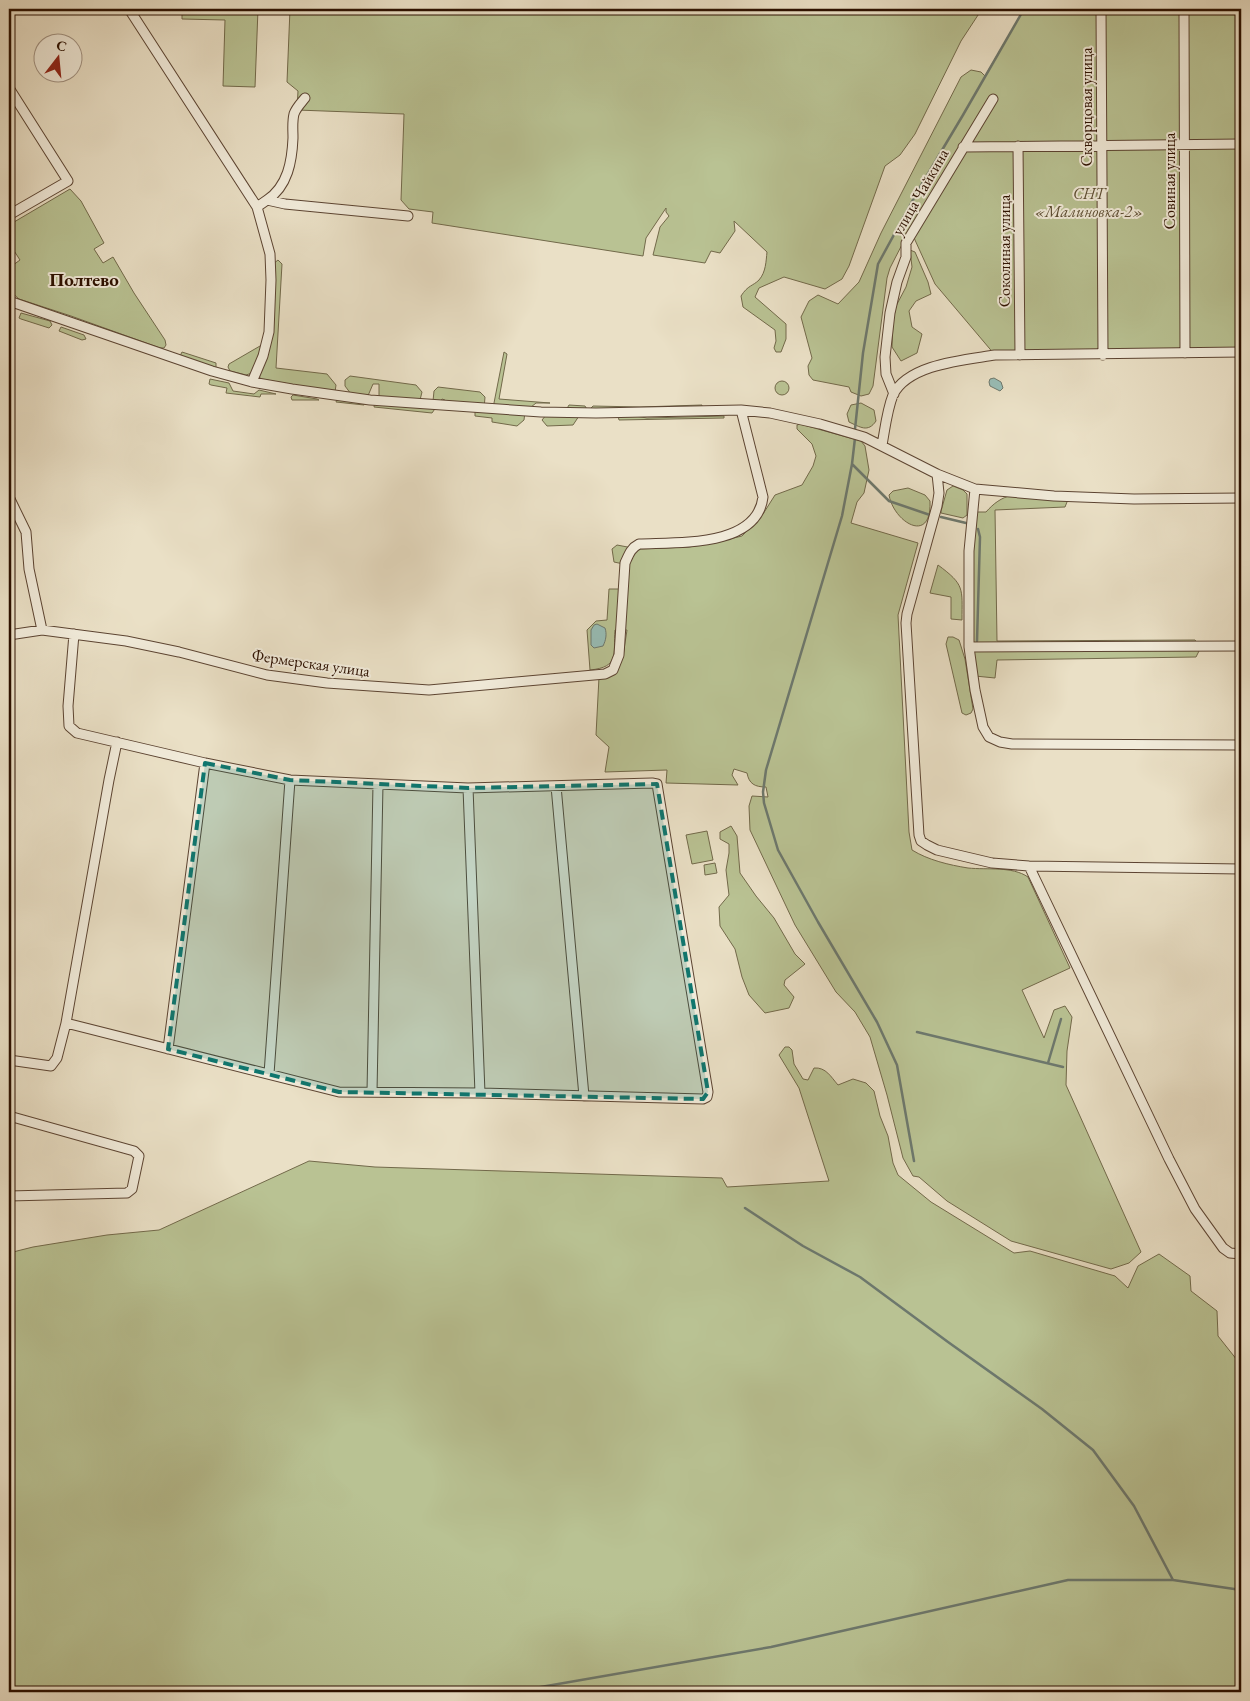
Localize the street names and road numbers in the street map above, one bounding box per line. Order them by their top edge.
street label: Скворцовая улица [1076,47,1097,167]
street label: Совиная улица [1159,132,1180,229]
street label: улица Чайкина [887,144,954,239]
street label: Соколиная улица [994,194,1015,307]
street label: Фермерская улица [251,644,372,682]

